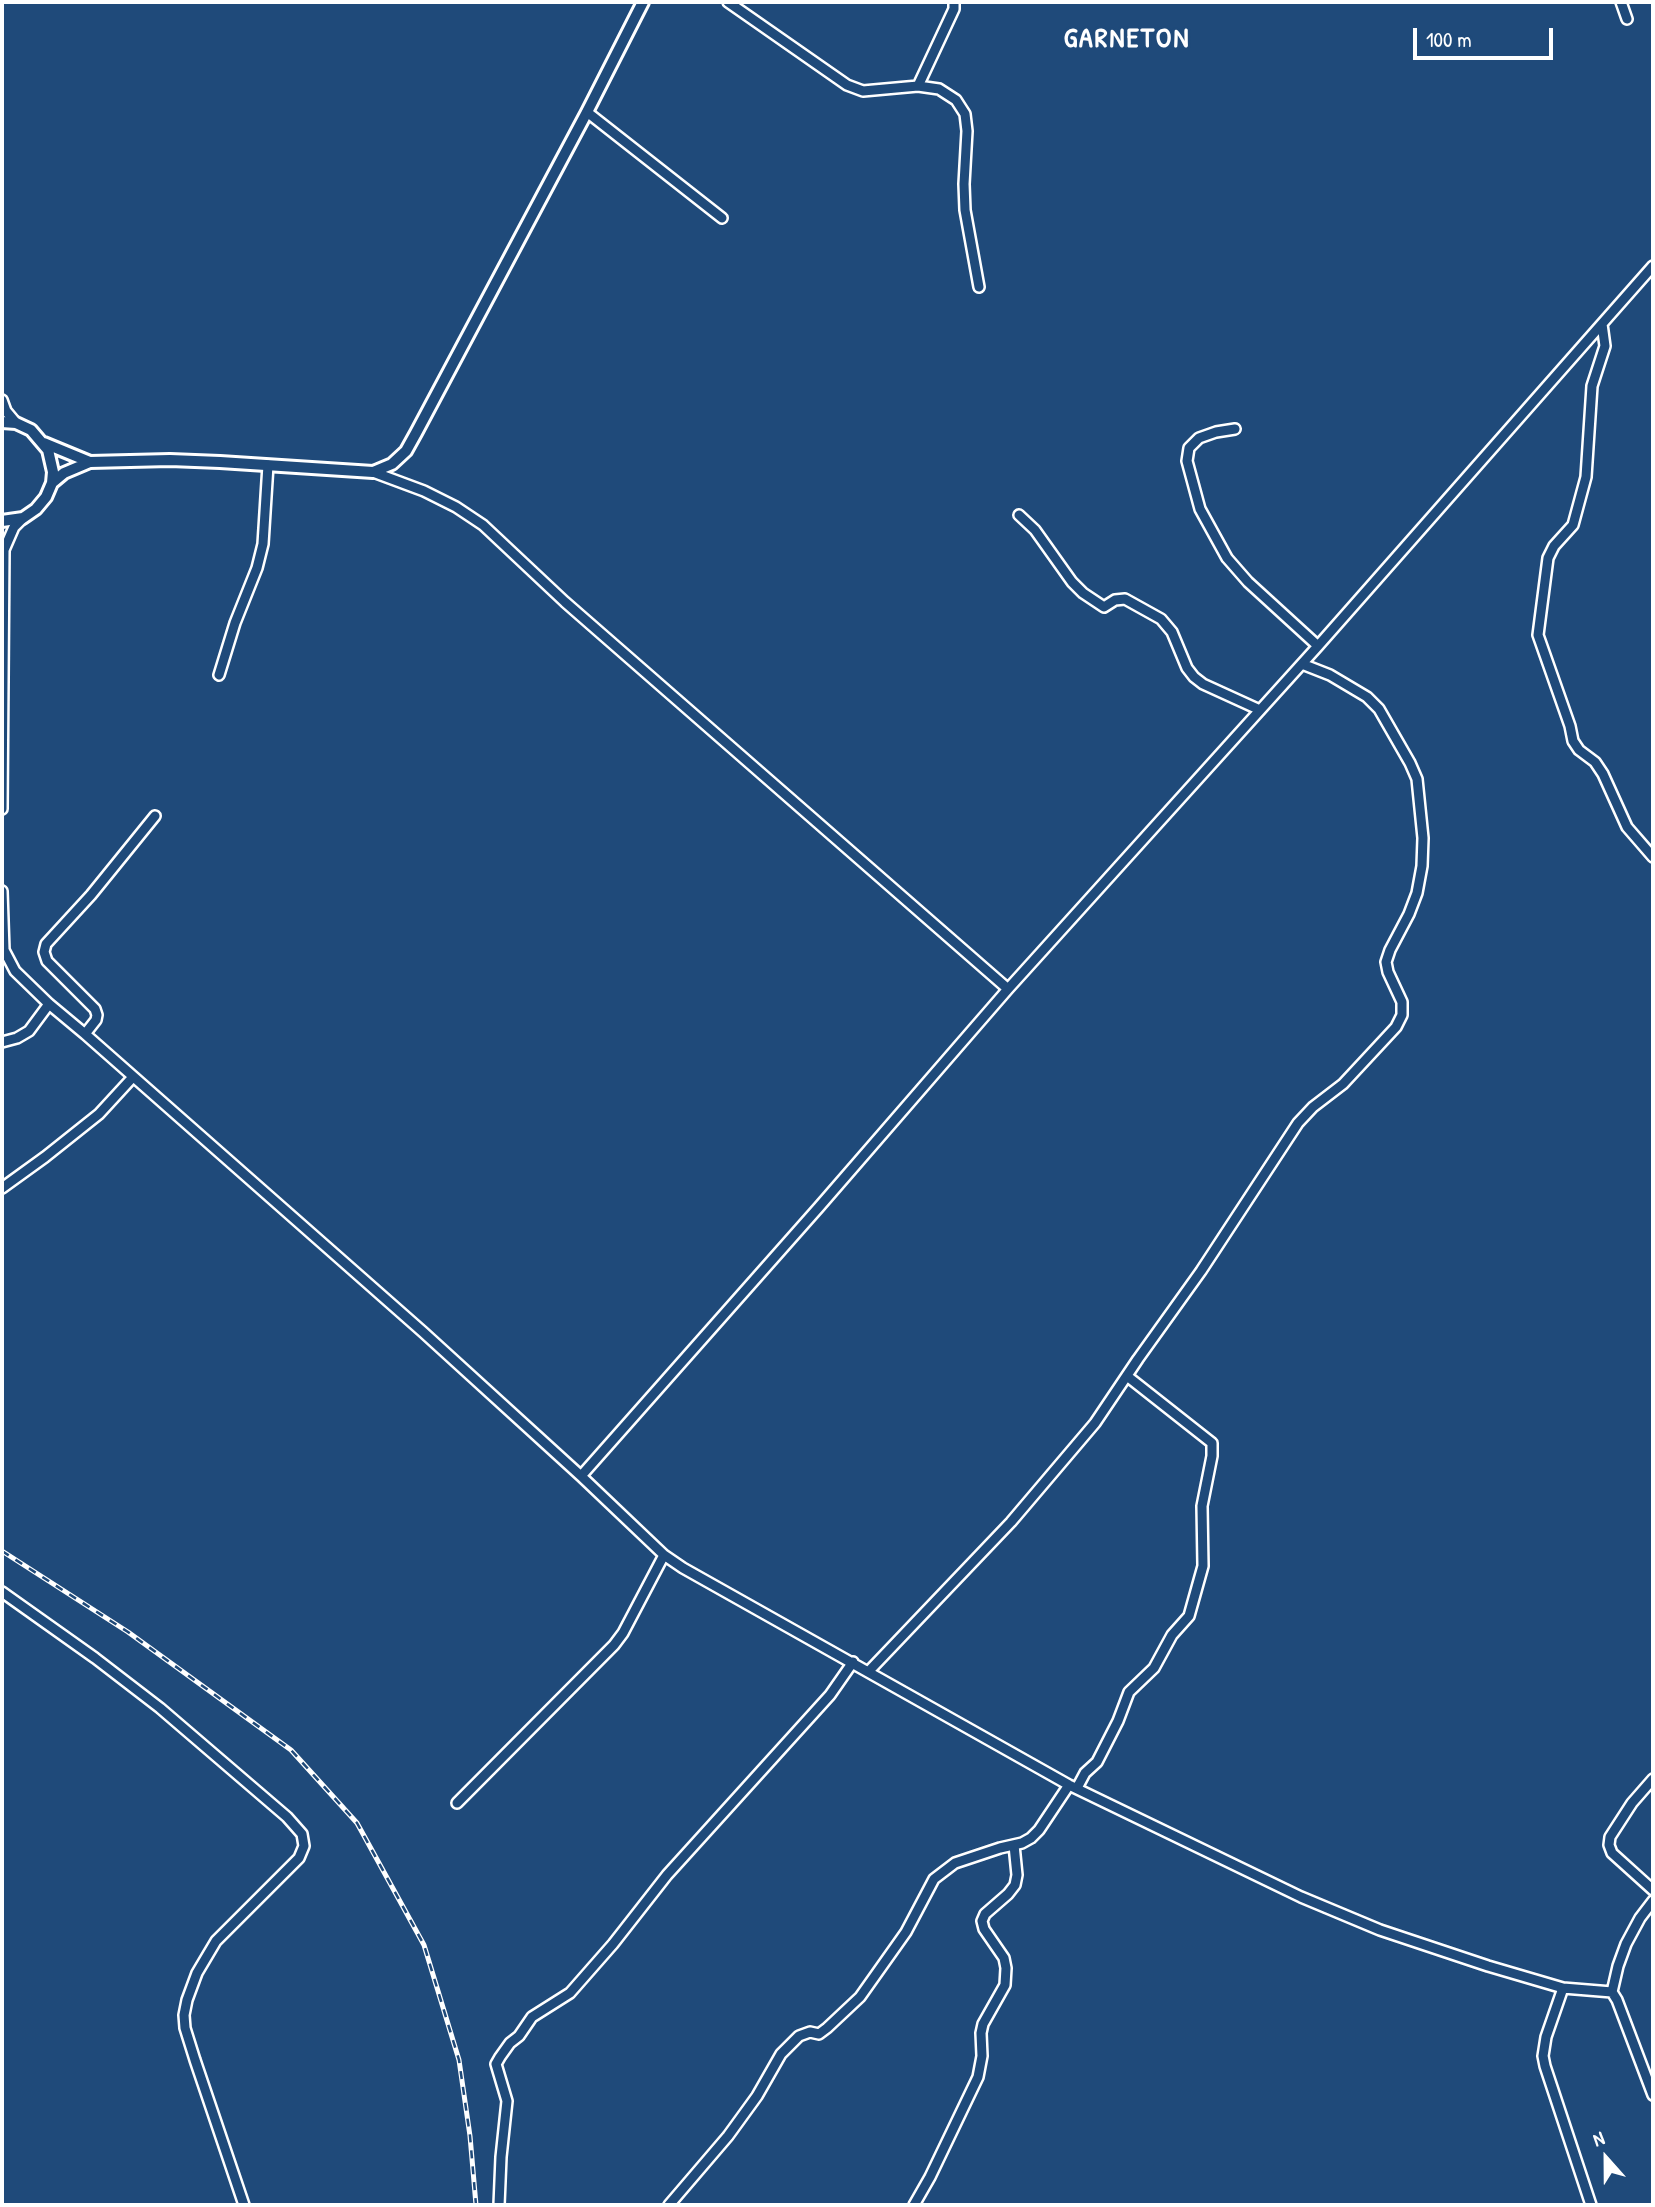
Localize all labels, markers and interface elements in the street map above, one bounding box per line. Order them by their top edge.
scale bar [1417,14,1557,58]
district label: GARNETON [1065,23,1189,57]
text: 100 m [1426,25,1472,54]
north arrow [1571,2123,1641,2193]
text: N [1589,2124,1608,2152]

